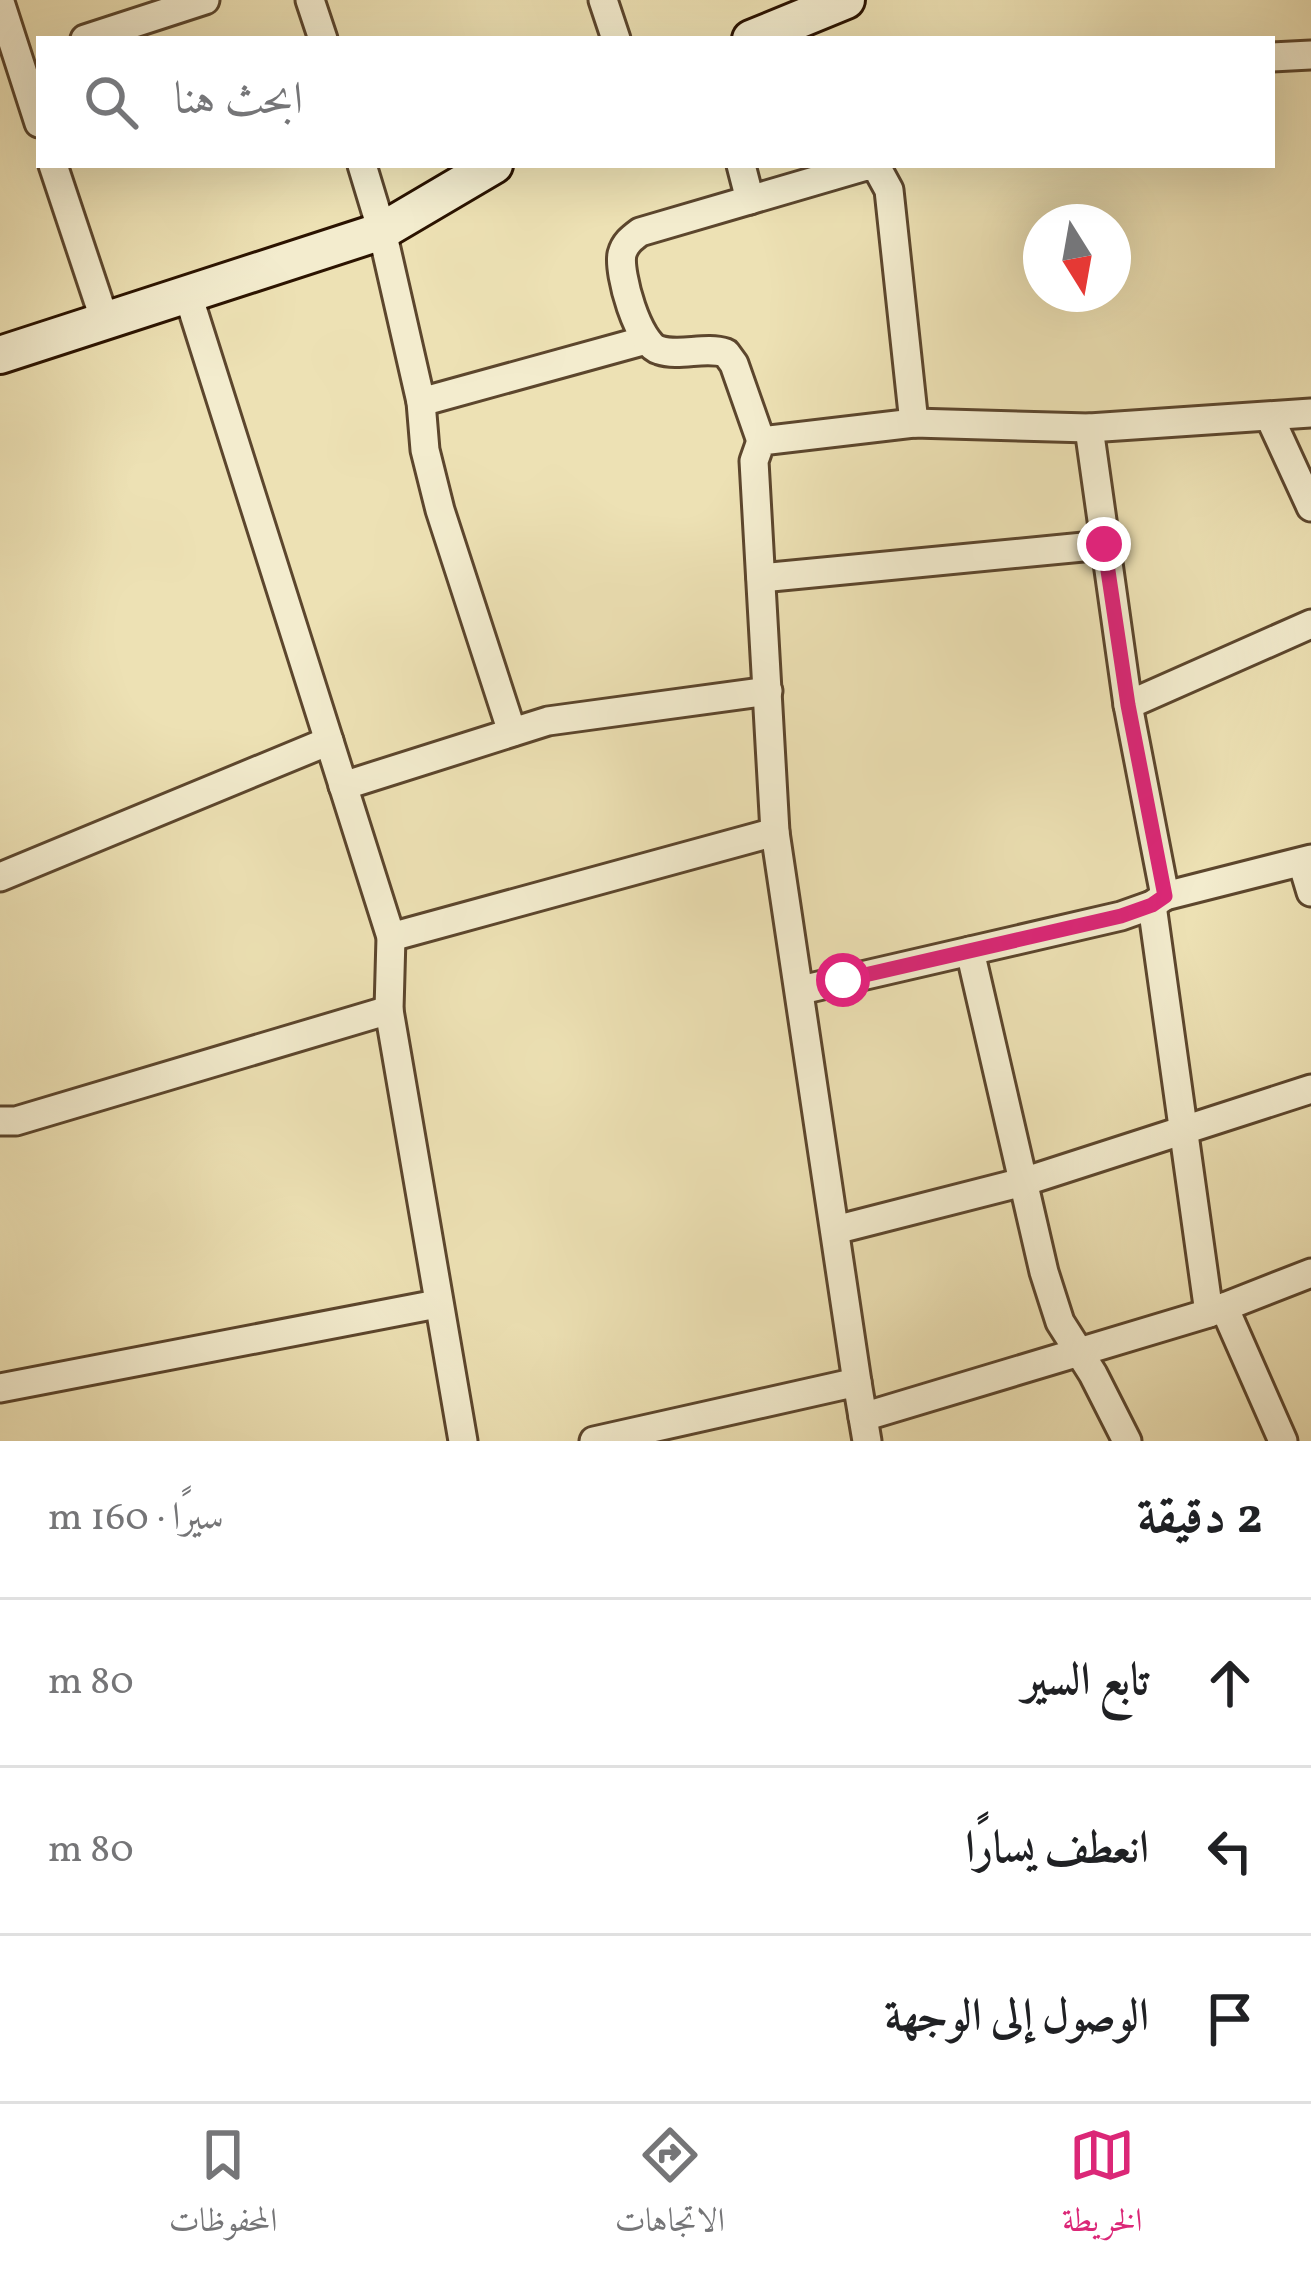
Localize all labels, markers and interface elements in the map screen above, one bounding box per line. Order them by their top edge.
search box [36,36,1275,168]
icon: search [78,69,144,135]
text: ابحث هنا [174,70,303,133]
north arrow [1023,204,1131,312]
route end [1077,517,1131,571]
route start [816,953,870,1007]
text: 2 دقيقة [1137,1483,1263,1554]
text: سيرًا · 160 m [48,1492,224,1546]
icon: ahead [1197,1650,1263,1716]
text: تابع السير [1023,1651,1149,1714]
text: 80 m [48,1656,134,1710]
icon: left [1197,1818,1263,1884]
text: انعطف يسارًا [965,1819,1149,1882]
text: 80 m [48,1824,134,1878]
icon: arrive [1197,1986,1263,2052]
text: الوصول إلى الوجهة [884,1987,1149,2050]
tab: المحفوظات [169,2122,277,2252]
tab: الاتجاهات [615,2122,725,2252]
tab: الخريطة [1062,2122,1142,2252]

